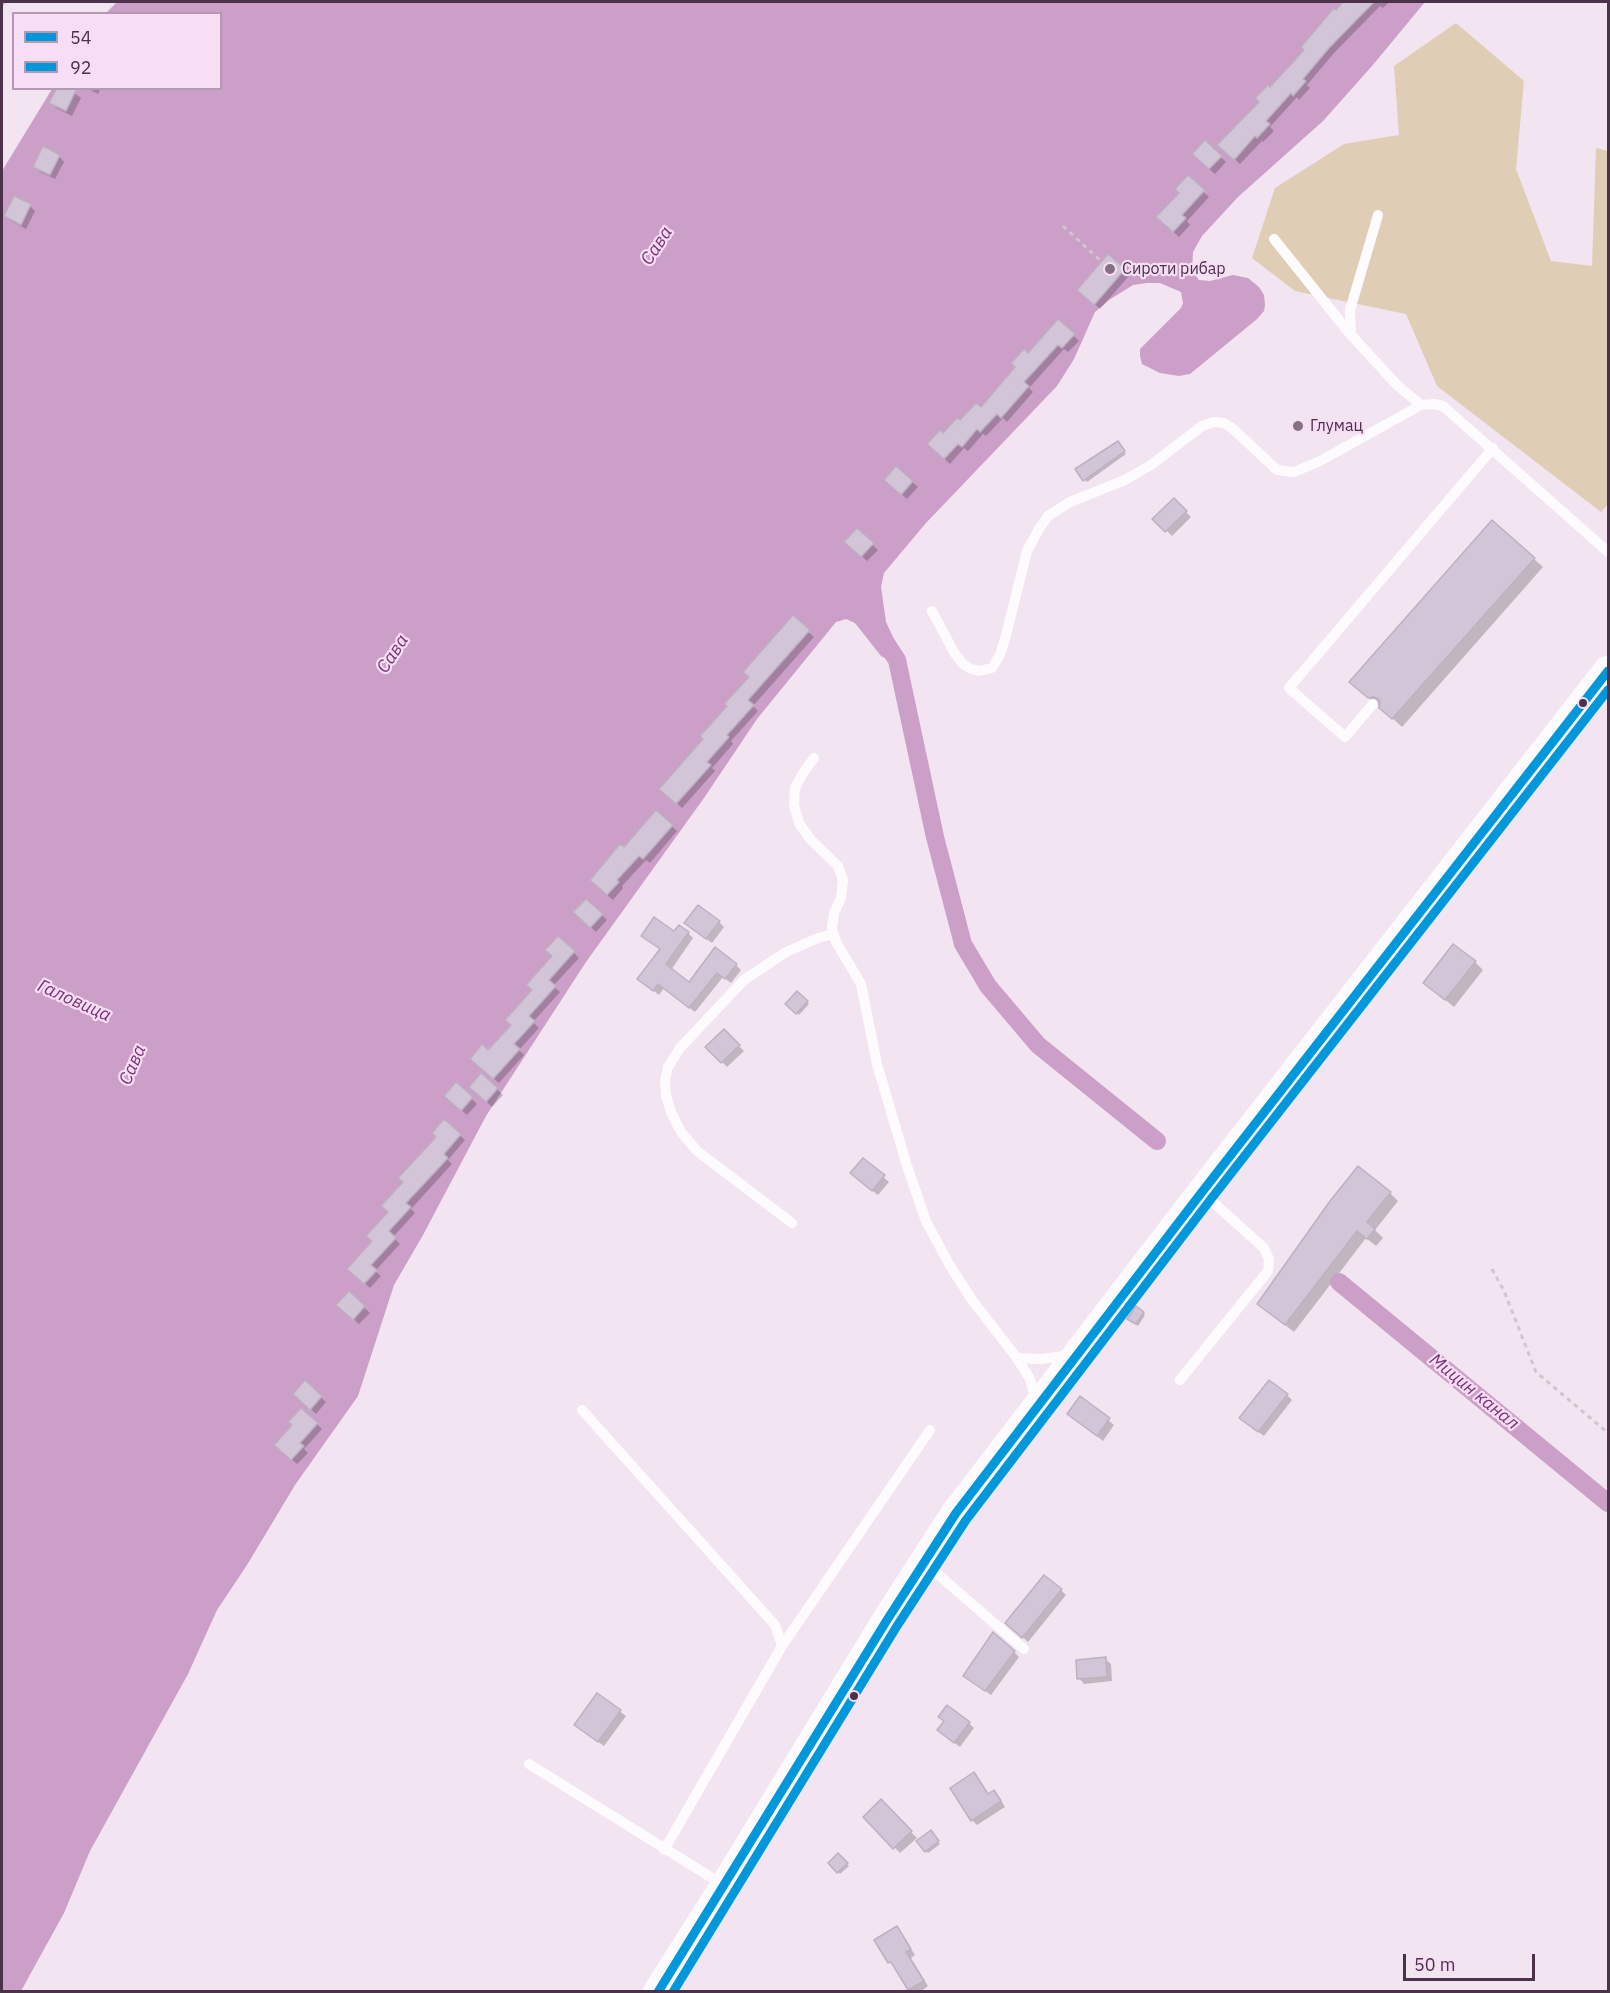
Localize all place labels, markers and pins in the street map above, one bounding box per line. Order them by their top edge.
place label: Сироти рибар [1122,259,1226,279]
marker: Сироти рибар [1103,262,1117,276]
place label: Глумац [1310,416,1363,436]
marker: Глумац [1291,419,1305,433]
unlabelled marker [1577,697,1589,709]
unlabelled marker [848,1690,860,1702]

